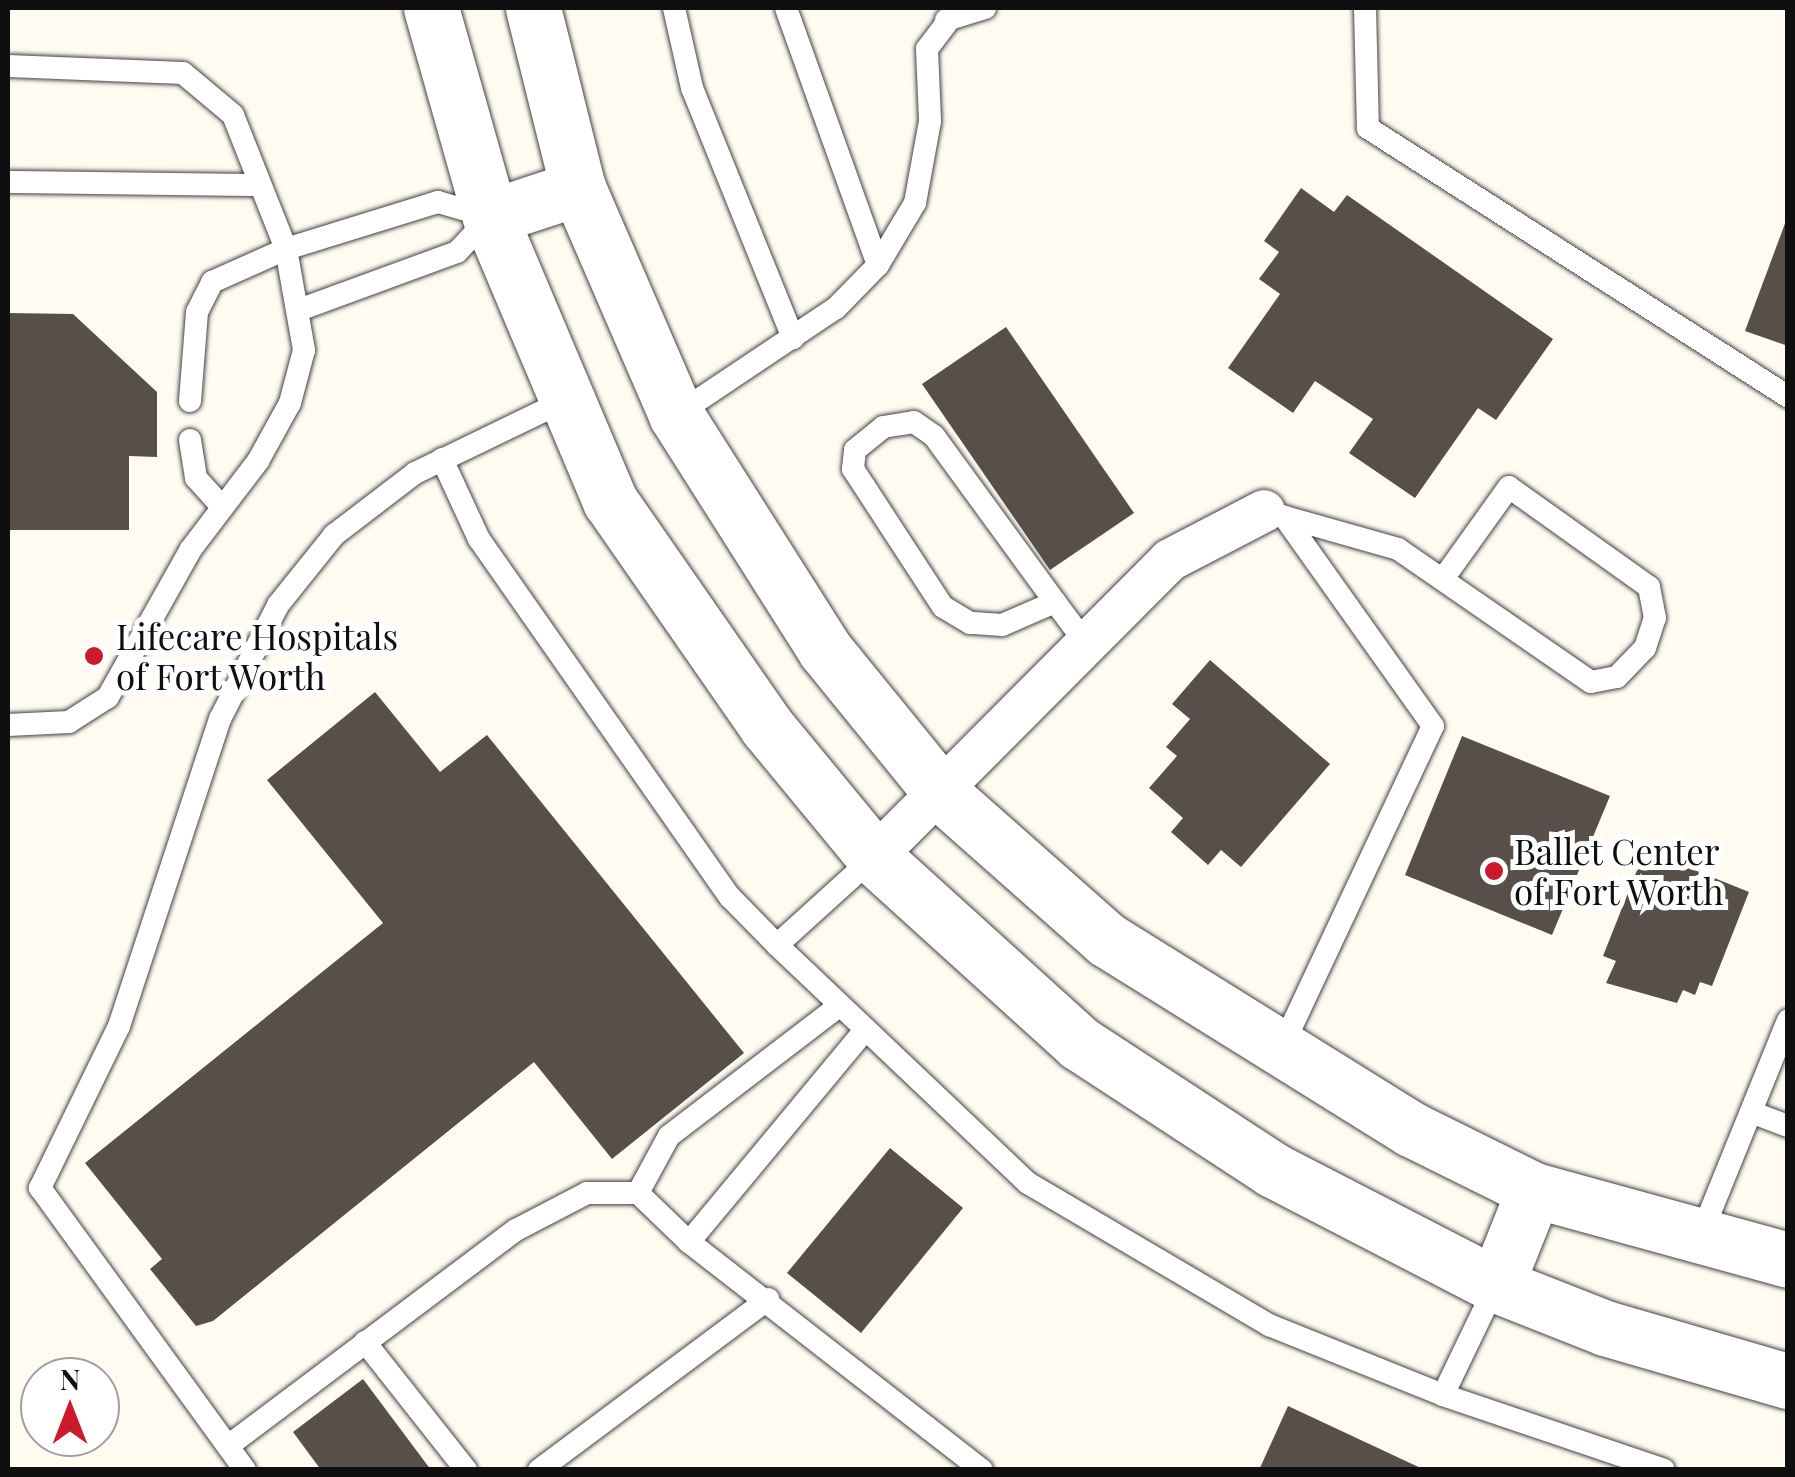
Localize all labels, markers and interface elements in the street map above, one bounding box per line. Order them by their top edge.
place label: Lifecare Hospitals of Fort Worth [116,615,398,697]
marker: Lifecare Hospitals of Fort Worth [81,643,107,669]
place label: Ballet Center of Fort Worth [1514,830,1725,912]
marker: Ballet Center of Fort Worth [1483,860,1505,882]
north arrow [20,1357,120,1457]
text: N [60,1360,80,1397]

